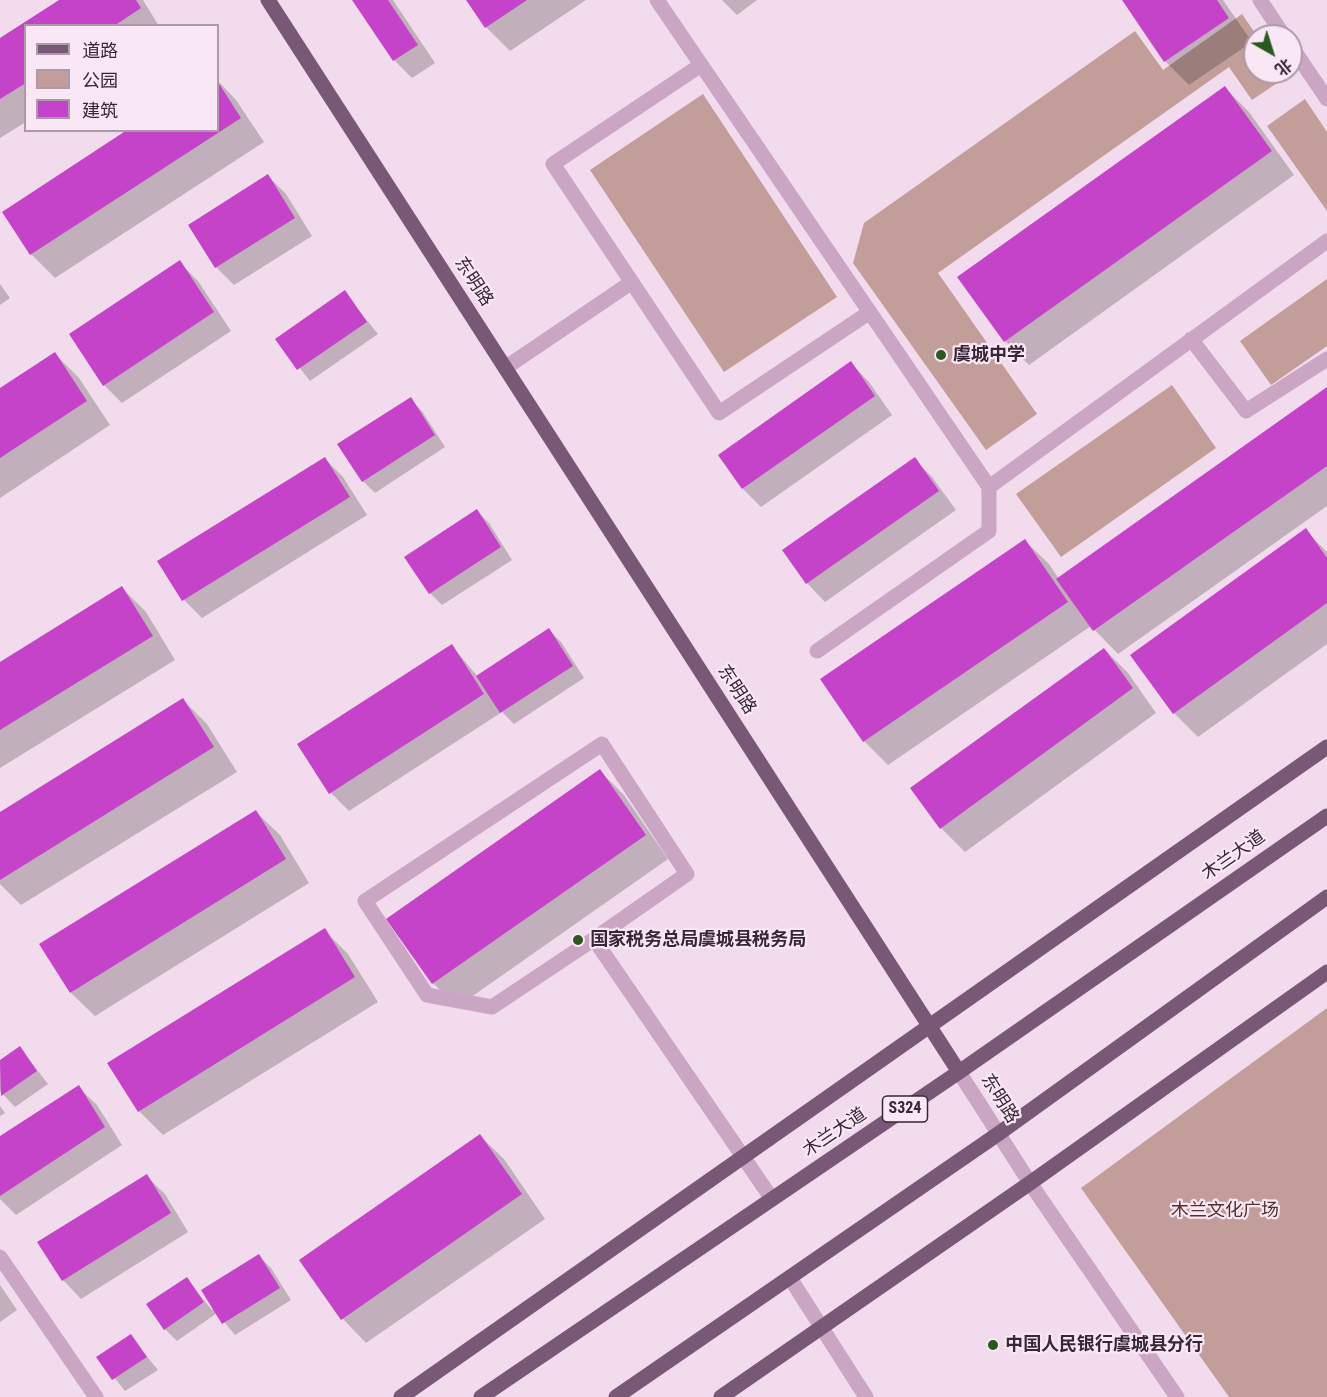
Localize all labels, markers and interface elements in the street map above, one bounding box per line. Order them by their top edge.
legend [24,24,219,132]
north arrow [1243,24,1303,84]
text: 道路 [82,40,118,61]
text: 北 [1271,54,1296,79]
text: 公园 [82,70,118,91]
text: 建筑 [82,100,118,121]
street label: 东明路 [449,253,497,311]
place label: 虞城中学 [953,344,1025,366]
marker: 虞城中学 [934,348,948,362]
street label: 东明路 [712,661,760,719]
street label: 木兰大道 [1198,827,1270,885]
place label: 国家税务总局虞城县税务局 [590,929,806,951]
marker: 国家税务总局虞城县税务局 [571,933,585,947]
street label: 东明路 [976,1070,1022,1128]
road number: S324 [882,1096,928,1122]
street label: 木兰大道 [799,1104,871,1162]
park label: 木兰文化广场 [1171,1200,1279,1222]
place label: 中国人民银行虞城县分行 [1005,1334,1203,1356]
marker: 中国人民银行虞城县分行 [986,1338,1000,1352]

